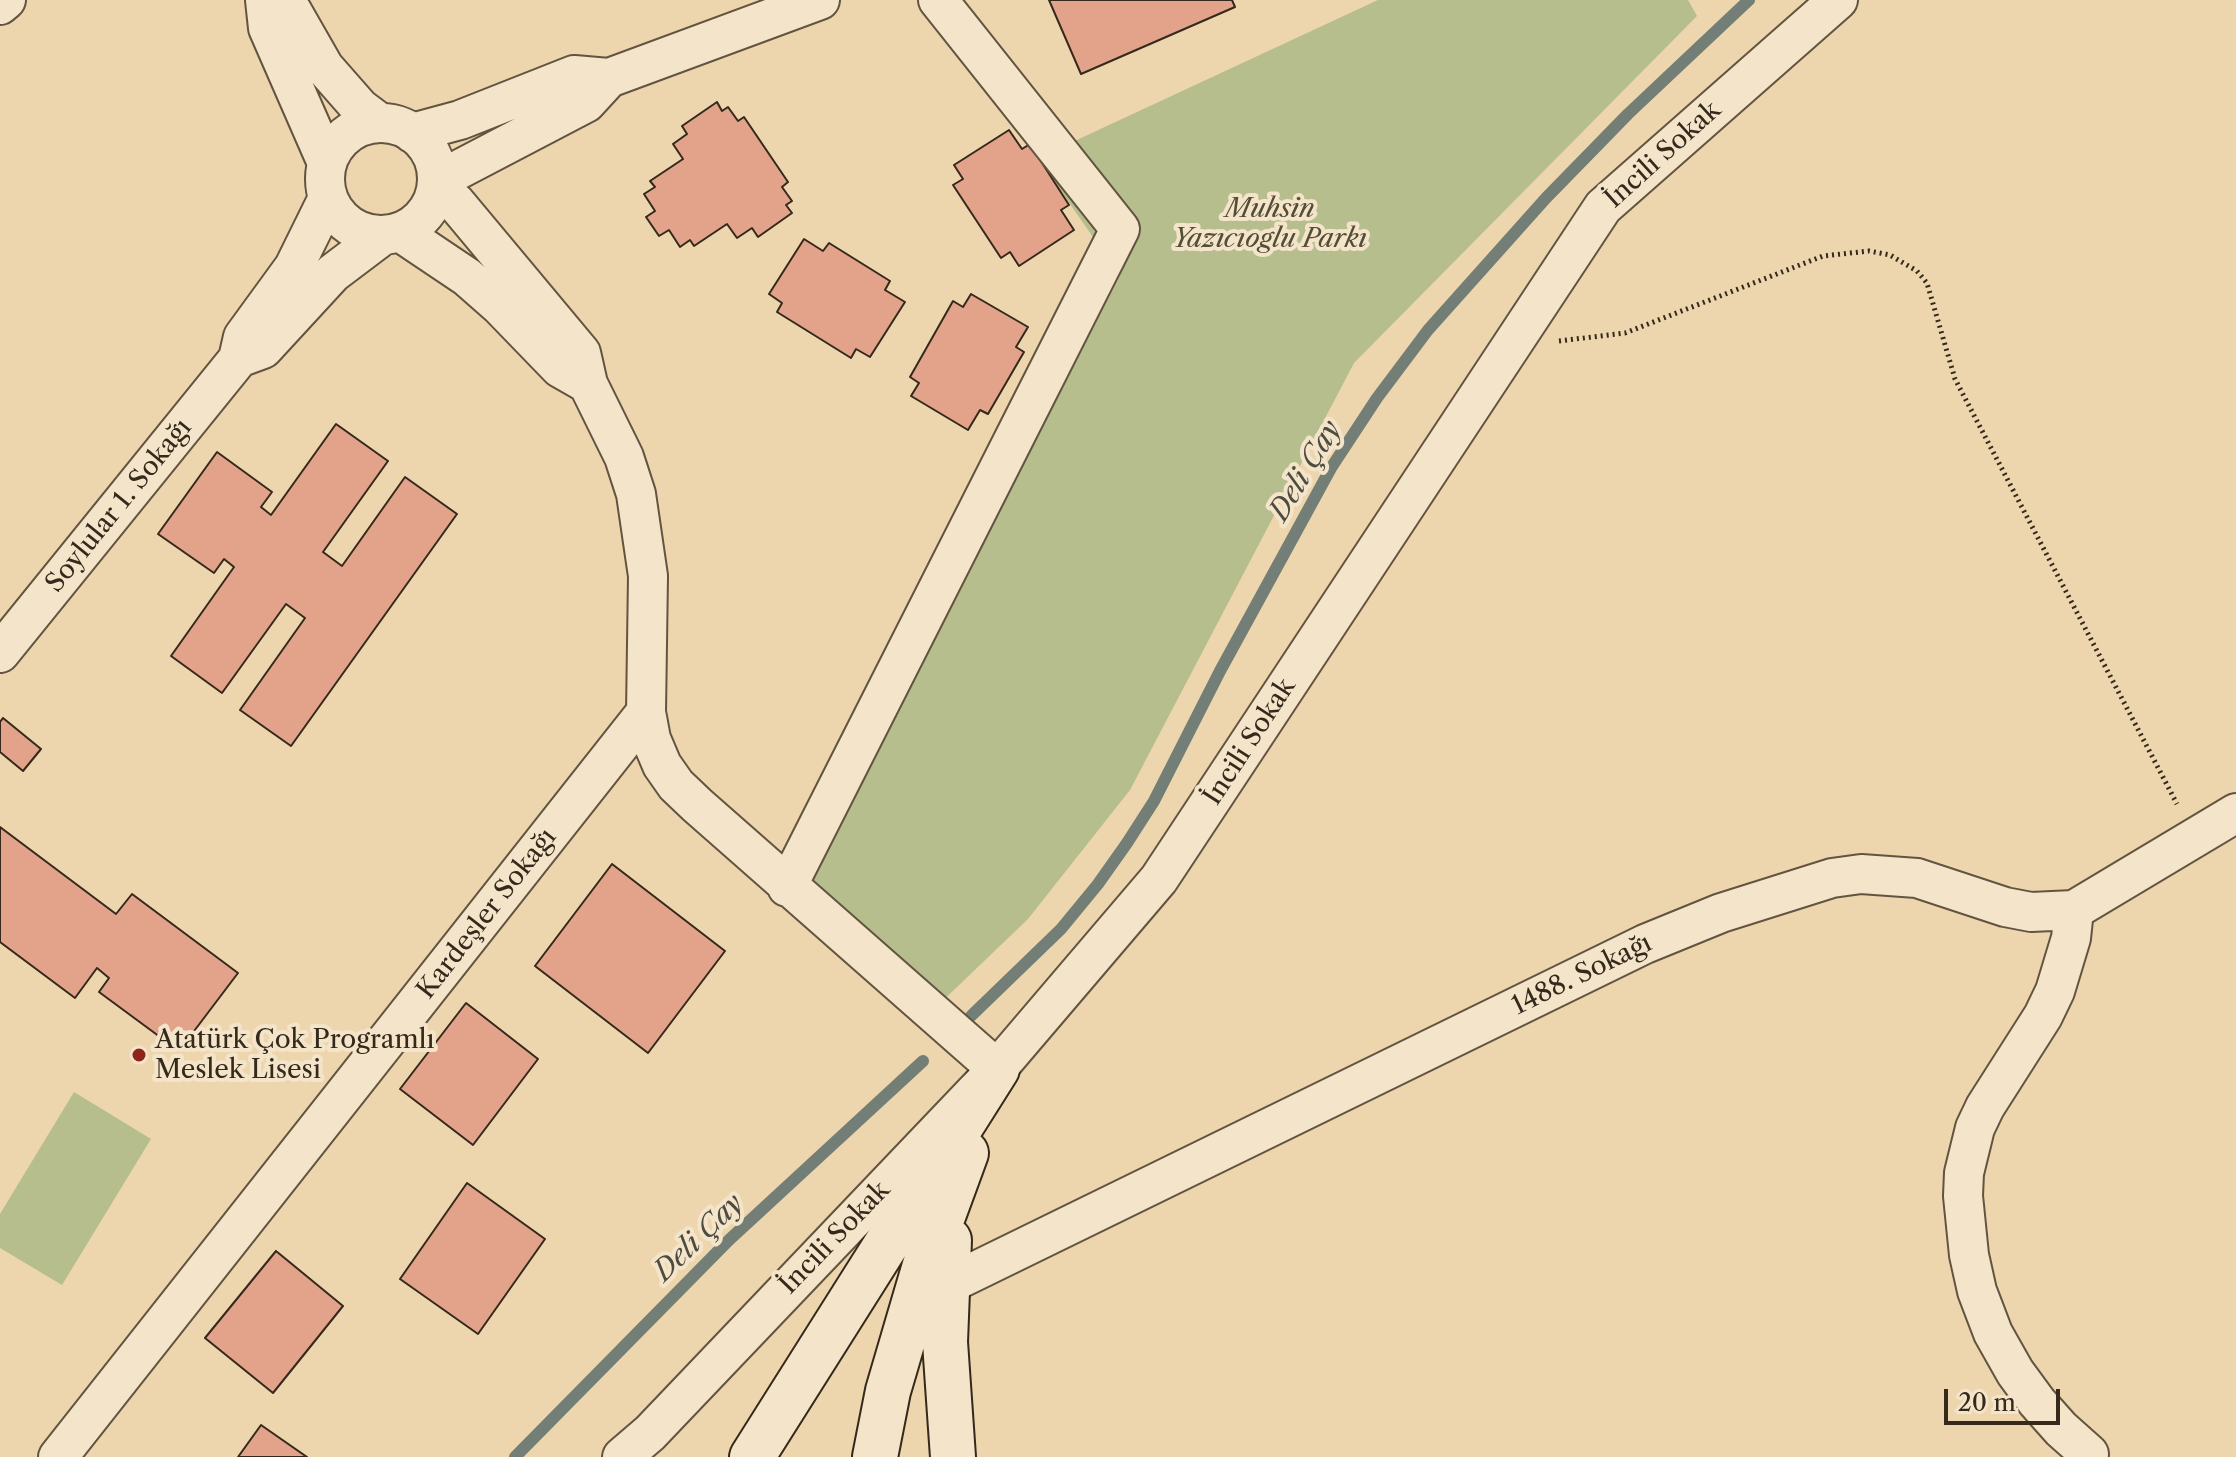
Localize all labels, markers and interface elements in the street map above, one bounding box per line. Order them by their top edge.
street label: İncili Sokak [1599,95,1727,215]
park label: Muhsin Yazıcıoglu Parkı [1173,193,1367,254]
street label: Soylular 1. Sokağı [40,413,198,599]
water label: Deli Çay [1263,415,1349,527]
street label: İncili Sokak [1197,673,1303,811]
street label: Kardeşler Sokağı [411,823,563,1005]
street label: 1488. Sokağı [1507,928,1657,1022]
place label: Atatürk Çok Programlı Meslek Lisesi [155,1024,434,1086]
marker: Atatürk Çok Programlı Meslek Lisesi [130,1046,148,1064]
street label: İncili Sokak [773,1175,897,1301]
water label: Deli Çay [647,1187,751,1289]
scale bar [1948,1373,2064,1423]
text: 20 m [1958,1388,2016,1417]

